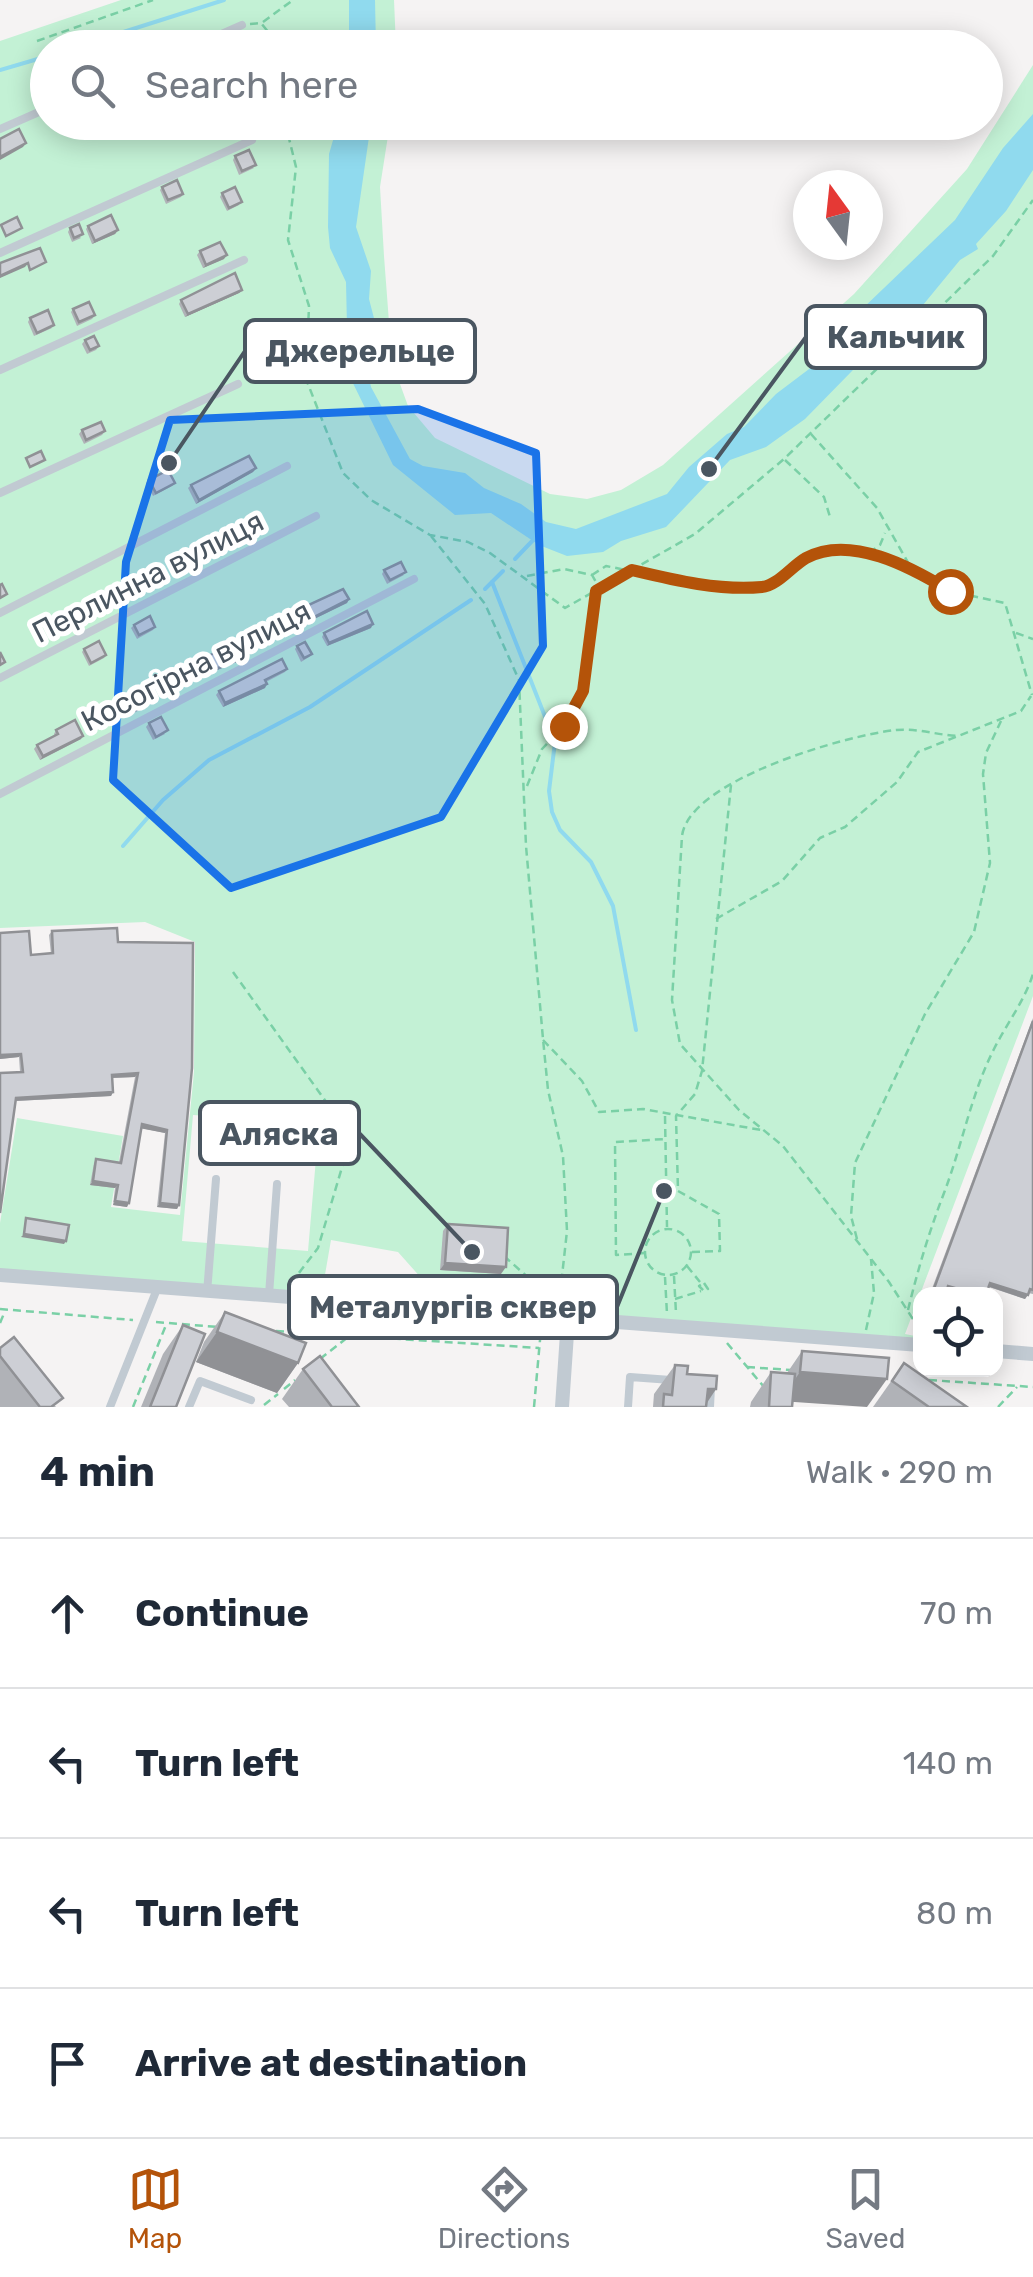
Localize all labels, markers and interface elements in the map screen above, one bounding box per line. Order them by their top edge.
search box [30,30,1003,140]
icon: search [65,58,120,113]
text: Search here [145,62,358,108]
north arrow [793,170,883,260]
callout: Кальчик [806,306,985,368]
text: Кальчик [827,318,965,356]
callout: Джерельце [245,320,475,382]
text: Джерельце [265,332,455,370]
street label: Перлинна вулиця [26,503,270,651]
route start [928,569,974,615]
street label: Косогірна вулиця [75,593,317,739]
route end [542,704,588,750]
callout: Аляска [200,1102,359,1164]
text: Аляска [219,1115,339,1153]
callout: Металургів сквер [289,1276,617,1338]
map controls [913,1287,1003,1377]
button: locate [913,1287,1003,1377]
text: Металургів сквер [309,1288,597,1326]
text: 4 min [40,1447,155,1497]
text: Walk · 290 m [806,1453,993,1491]
icon: ahead [40,1586,95,1641]
text: Continue [135,1590,309,1636]
text: 70 m [920,1594,993,1632]
icon: left [40,1736,95,1791]
text: Turn left [135,1740,299,1786]
text: 140 m [903,1744,993,1782]
icon: left [40,1886,95,1941]
text: Turn left [135,1890,299,1936]
text: 80 m [916,1894,993,1932]
icon: arrive [40,2036,95,2091]
text: Arrive at destination [135,2040,527,2086]
tab: Map [128,2162,183,2255]
tab: Directions [438,2162,570,2255]
tab: Saved [825,2162,905,2255]

